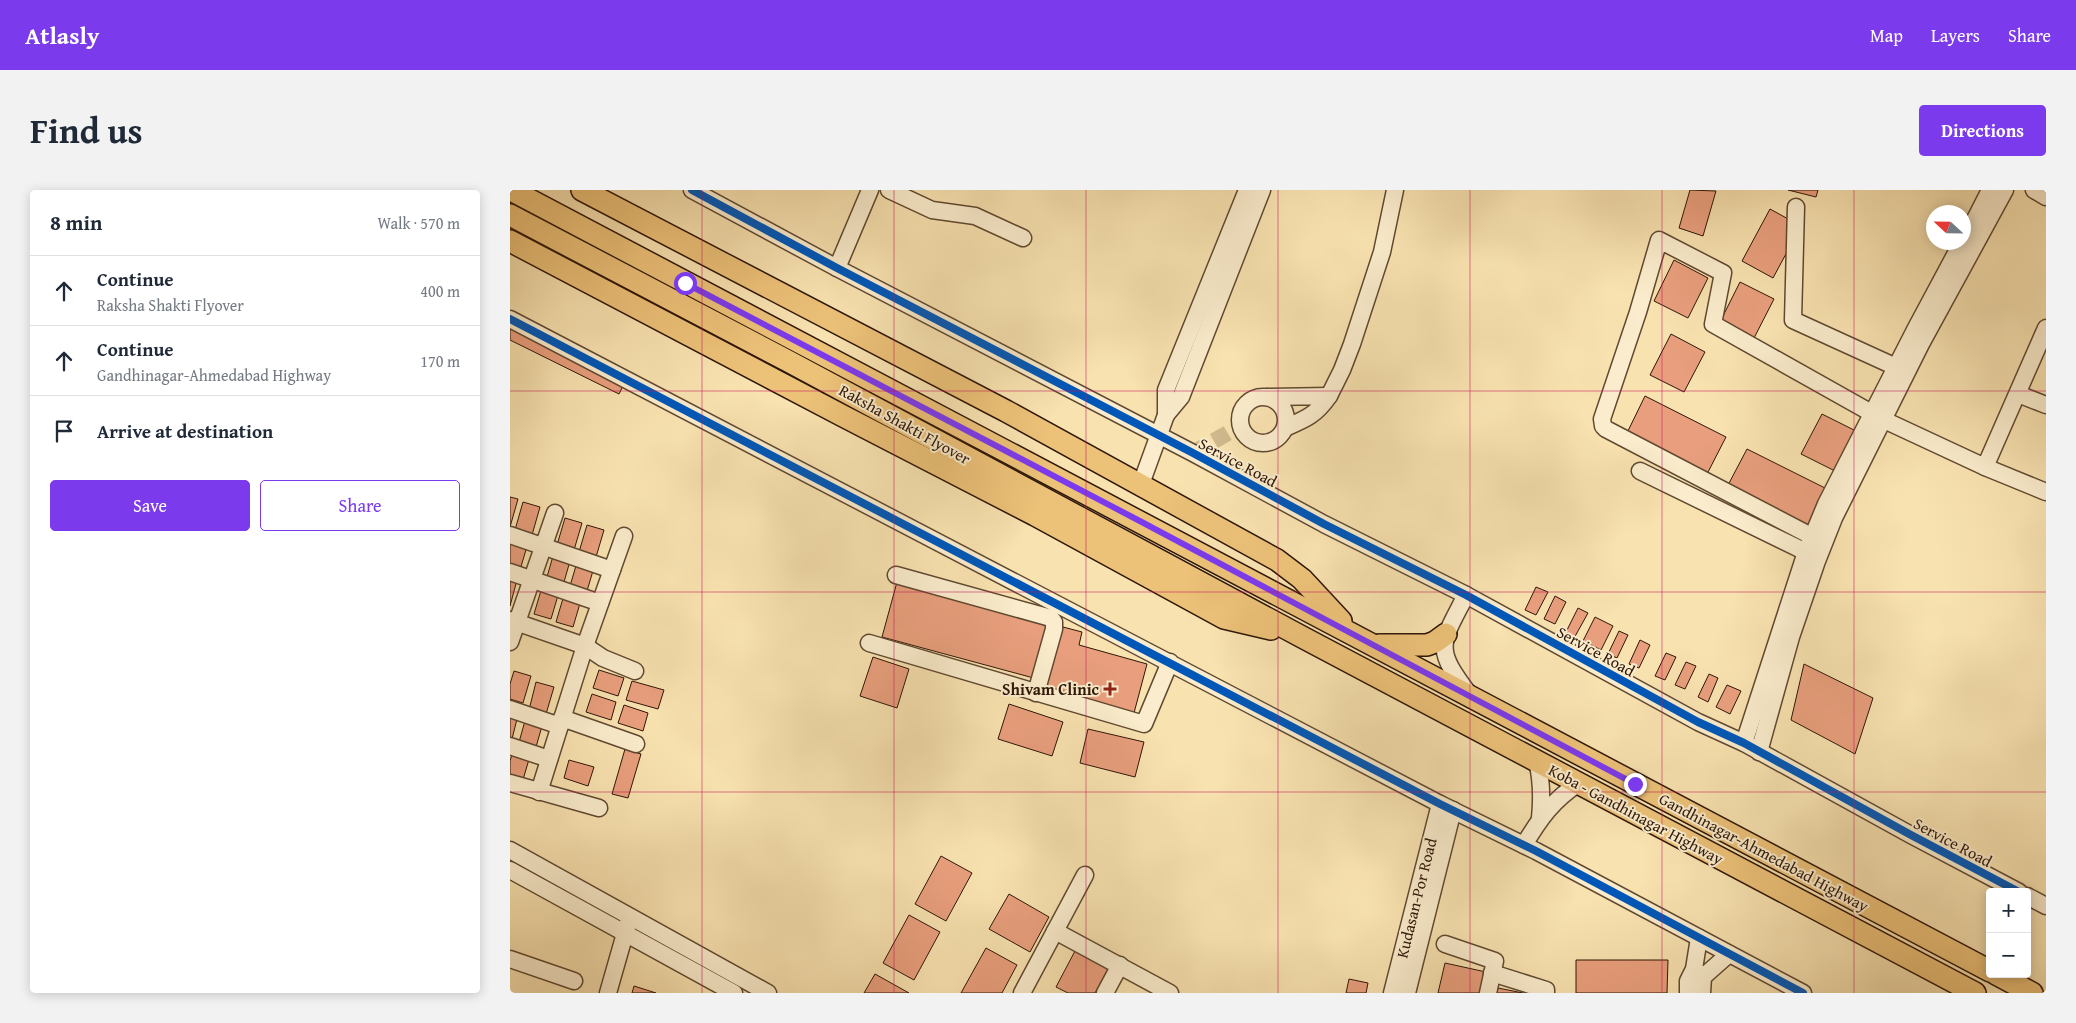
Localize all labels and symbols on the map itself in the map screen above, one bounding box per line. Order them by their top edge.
north arrow [1926,205,1971,250]
route start [674,272,697,295]
street label: Raksha Shakti Flyover [835,378,975,470]
street label: Service Road [1194,431,1282,493]
street label: Service Road [1553,620,1640,683]
place label: Shivam Clinic [1002,677,1100,701]
marker: Shivam Clinic [1103,682,1117,696]
street label: Koba - Gandhinagar Highway [1544,758,1728,870]
route end [1624,773,1647,796]
street label: Gandhinagar-Ahmedabad Highway [1655,786,1873,918]
street label: Service Road [1909,811,1997,873]
street label: Kudasan-Por Road [1389,835,1443,961]

